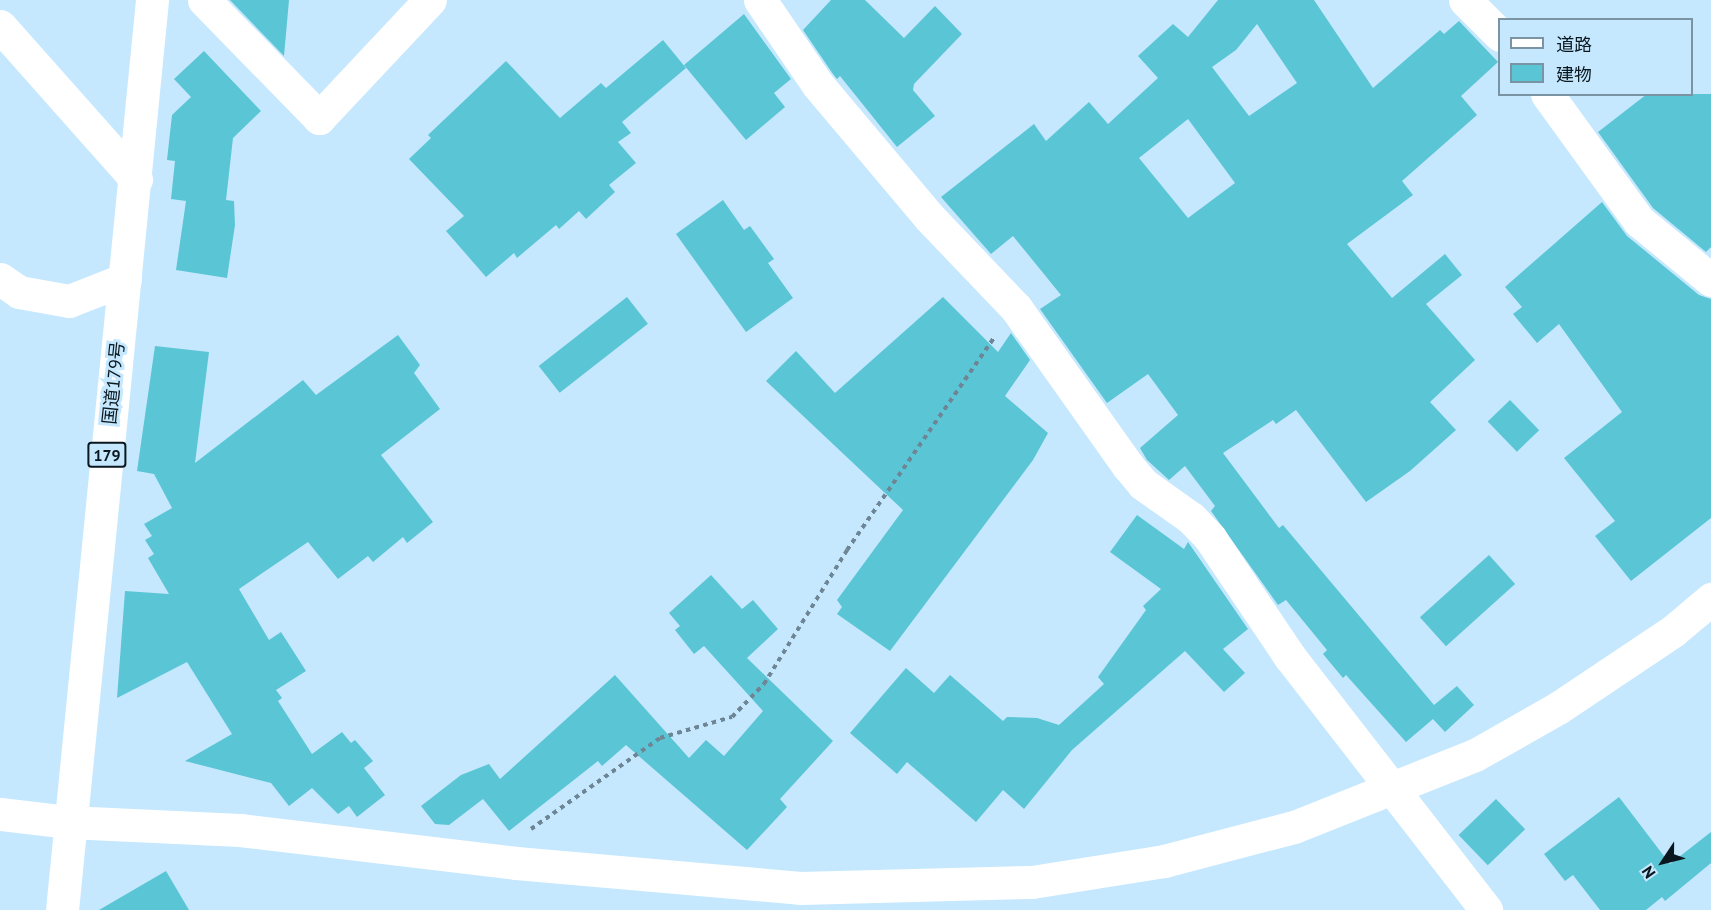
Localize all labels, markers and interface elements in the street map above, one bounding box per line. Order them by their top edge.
legend [1498,18,1693,96]
text: 道路 [1556,33,1592,56]
text: 建物 [1556,63,1592,86]
street label: 国道179号 [99,340,129,426]
road number: 179 [86,442,128,468]
north arrow [1633,832,1693,892]
text: N [1637,862,1659,882]

